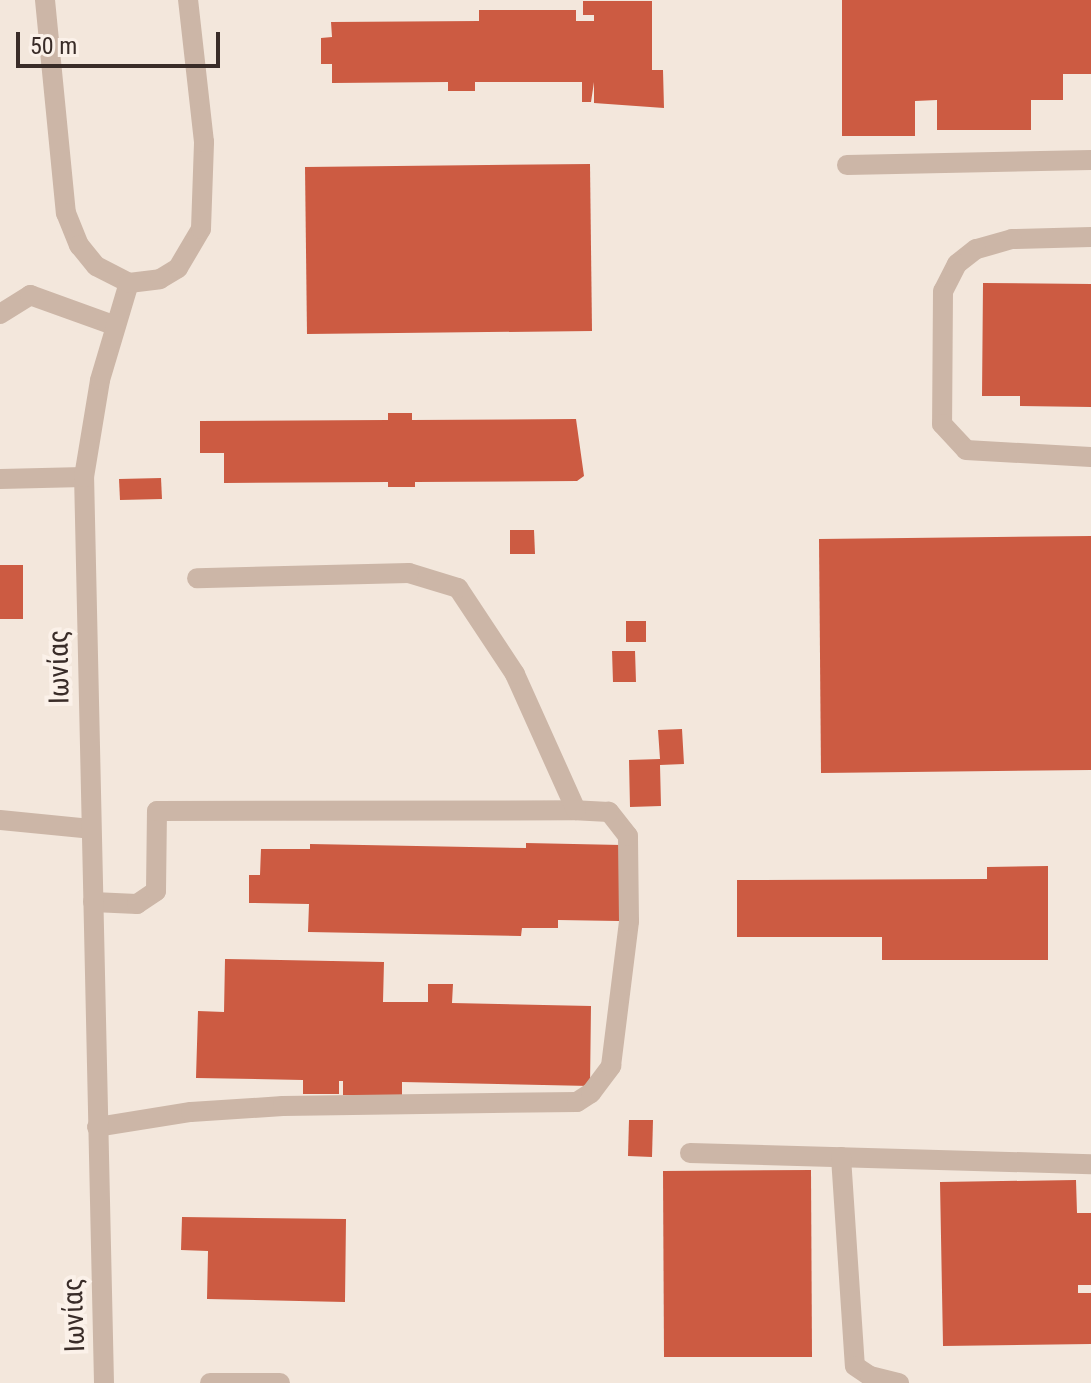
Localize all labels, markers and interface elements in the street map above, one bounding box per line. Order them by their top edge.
scale bar [20,16,224,66]
text: 50 m [30,32,77,60]
street label: Ιωνίας [42,630,76,704]
street label: Ιωνίας [56,1277,92,1353]

